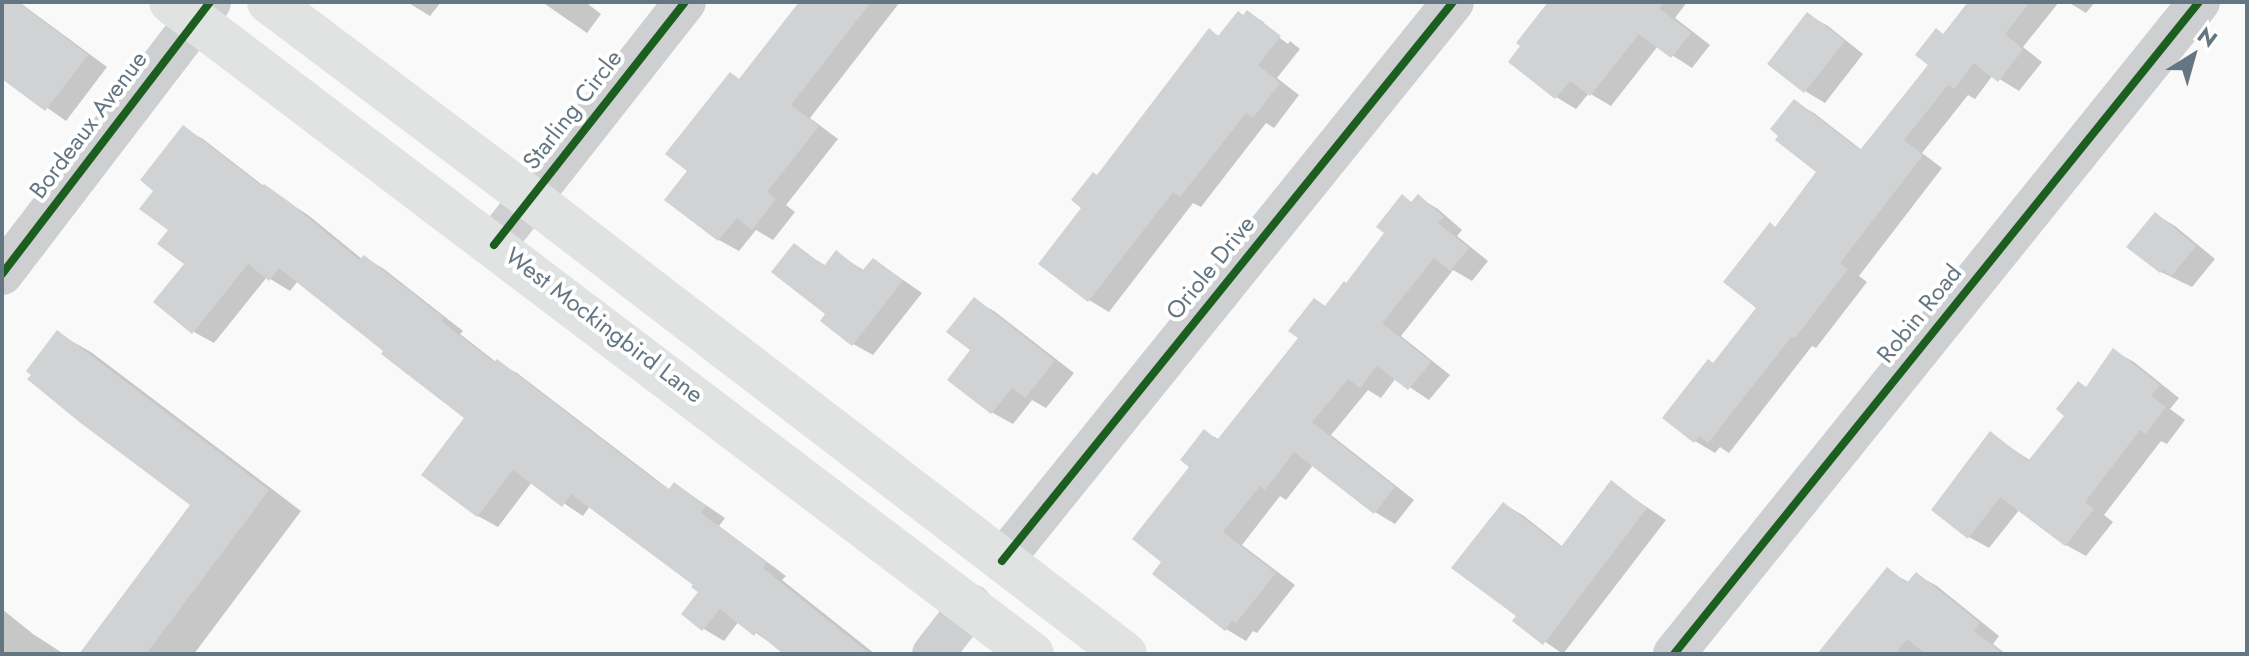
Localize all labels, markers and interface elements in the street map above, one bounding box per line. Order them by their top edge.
north arrow [2153,16,2233,96]
text: N [2191,19,2224,55]
street label: Starling Circle [518,45,630,177]
street label: Bordeaux Avenue [25,47,155,205]
street label: Oriole Drive [1161,211,1263,327]
street label: West Mockingbird Lane [498,243,708,411]
street label: Robin Road [1873,260,1969,370]

